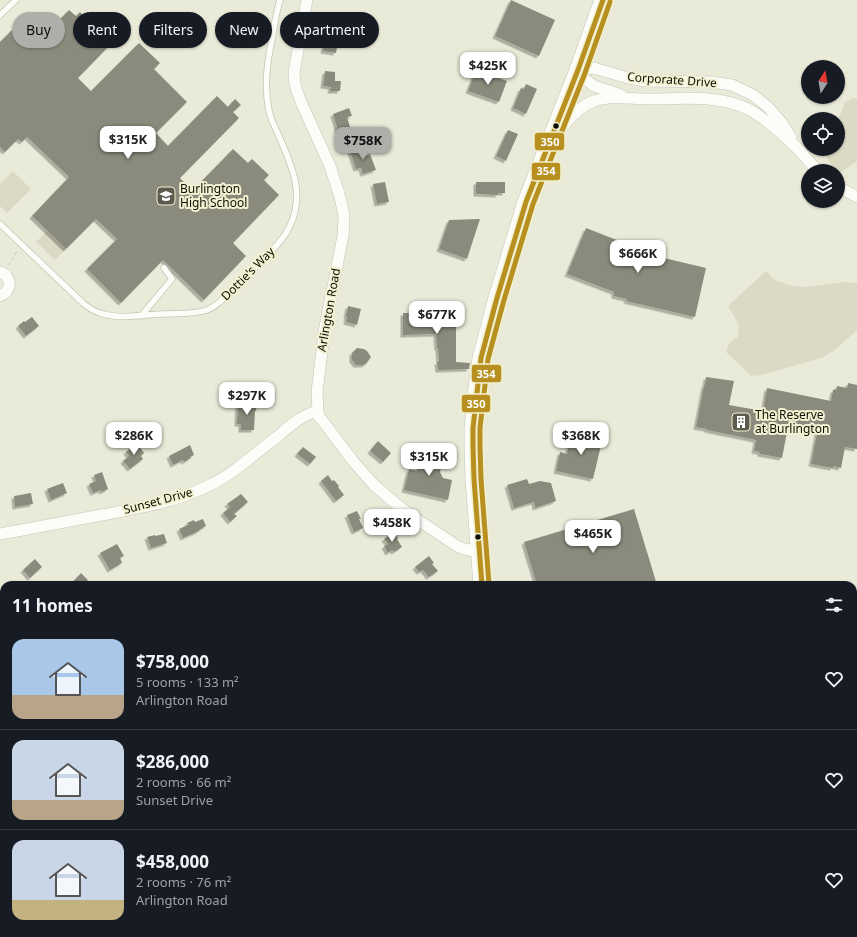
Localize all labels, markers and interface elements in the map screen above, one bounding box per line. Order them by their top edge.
chip: Buy [12,12,65,48]
chip: Rent [73,12,131,48]
chip: Filters [139,12,207,48]
chip: New [215,12,272,48]
chip: Apartment [280,12,379,48]
pin: $425K [460,52,516,86]
text: $425K [469,56,507,74]
north arrow [801,60,845,104]
map controls [801,60,845,208]
street label: Corporate Drive [627,68,718,91]
button: locate [801,112,845,156]
unlabelled marker [551,121,561,131]
pin: $315K [100,126,156,160]
pin: $758K [335,127,391,161]
text: $315K [109,130,147,148]
text: $758K [344,131,382,149]
line badge: 350 [534,132,565,151]
text: 350 [541,134,559,149]
line badge: 354 [531,162,561,181]
text: 354 [537,163,556,178]
button: layers [801,164,845,208]
place label: Burlington High School [180,180,247,211]
school or university icon: Burlington High School [155,185,177,207]
pin: $666K [610,240,666,274]
street label: Dottie's Way [217,242,279,304]
text: $666K [619,244,657,262]
street label: Arlington Road [313,267,344,353]
pin: $677K [409,301,465,335]
text: $677K [418,305,456,323]
line badge: 354 [471,364,502,383]
text: 354 [477,366,496,381]
pin: $297K [219,382,275,416]
text: $297K [228,386,266,404]
line badge: 350 [461,394,491,413]
text: 350 [467,396,485,411]
place label: The Reserve at Burlington [755,406,829,437]
building icon: The Reserve at Burlington [730,411,752,433]
pin: $286K [106,422,162,456]
pin: $368K [553,422,609,456]
text: $286K [115,426,153,444]
text: $368K [562,426,600,444]
pin: $315K [401,443,457,477]
text: $315K [410,447,448,465]
street label: Sunset Drive [121,483,195,518]
pin: $458K [364,509,420,543]
text: $458K [373,513,411,531]
pin: $465K [565,520,621,554]
text: $465K [574,524,612,542]
unlabelled marker [473,532,483,542]
text: 11 homes [12,594,93,617]
icon: filters [823,594,845,616]
text: $758,000 [136,650,209,673]
icon: home [44,655,92,703]
icon: heart [823,668,845,690]
text: 5 rooms · 133 m² [136,673,239,691]
text: Arlington Road [136,691,228,709]
text: $286,000 [136,750,209,773]
icon: home [44,756,92,804]
icon: heart [823,769,845,791]
text: 2 rooms · 66 m² [136,773,231,791]
text: Sunset Drive [136,791,213,809]
text: $458,000 [136,850,209,873]
icon: home [44,856,92,904]
icon: heart [823,869,845,891]
text: 2 rooms · 76 m² [136,873,231,891]
text: Arlington Road [136,891,228,909]

